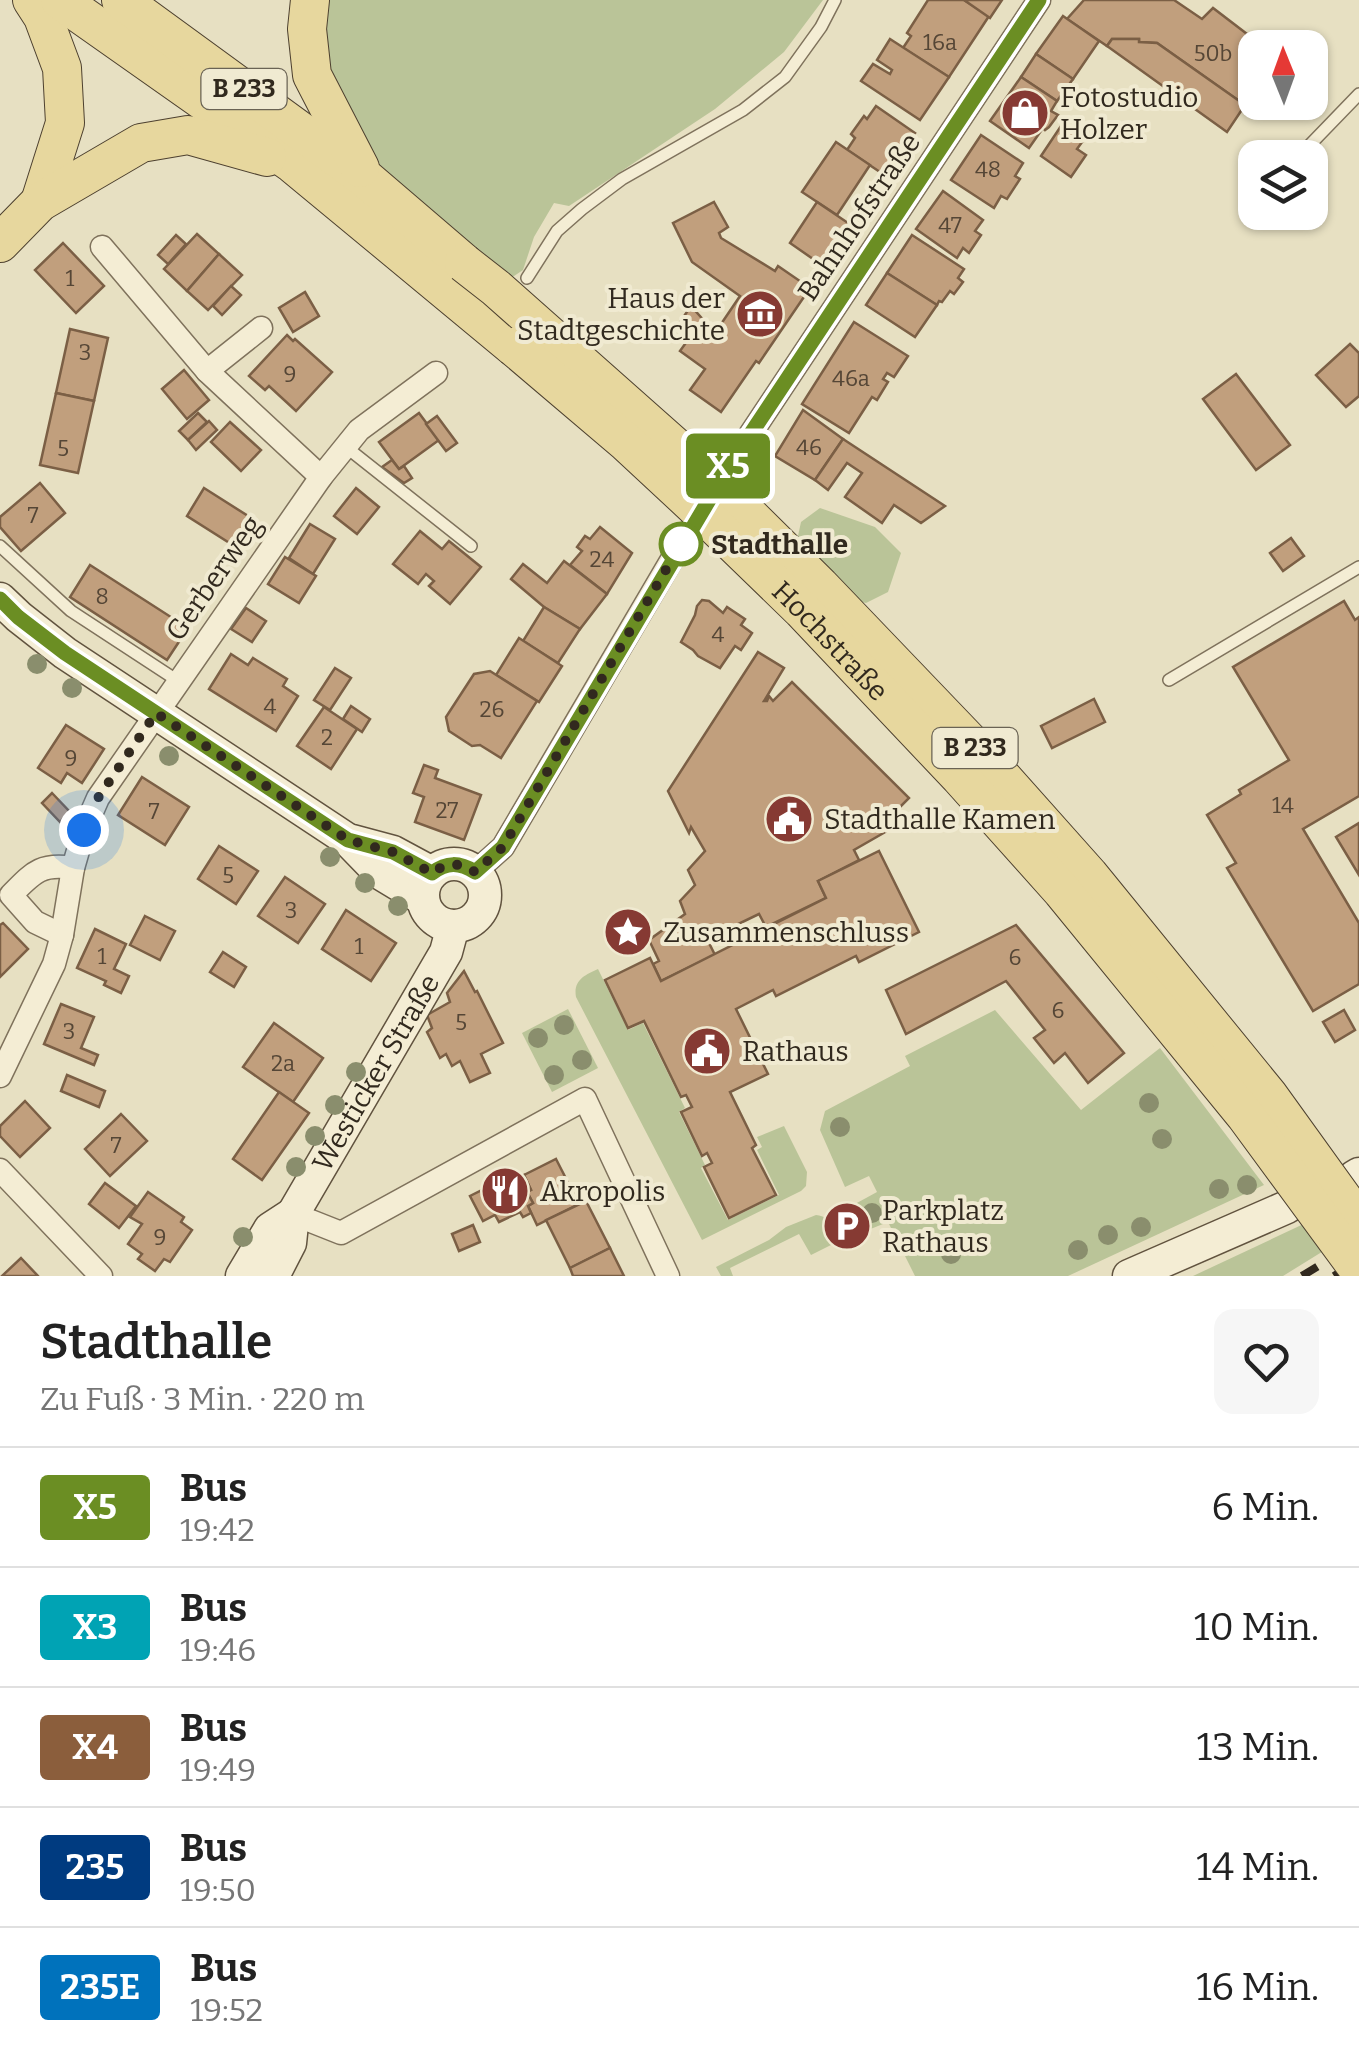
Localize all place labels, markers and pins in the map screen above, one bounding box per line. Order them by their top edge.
place label: Fotostudio Holzer [1060,81,1198,146]
shop icon: Fotostudio Holzer [999,87,1051,139]
place label: Haus der Stadtgeschichte [517,282,725,347]
museum icon: Haus der Stadtgeschichte [734,288,786,340]
marker: Stadthalle [660,523,702,565]
place label: Stadthalle [711,528,848,561]
public building icon: Stadthalle Kamen [763,793,815,845]
place label: Stadthalle Kamen [824,803,1056,836]
place icon: Zusammenschluss [602,906,654,958]
place label: Zusammenschluss [663,916,909,949]
public building icon: Rathaus [681,1025,733,1077]
place label: Rathaus [742,1035,849,1068]
restaurant icon: Akropolis [479,1165,531,1217]
place label: Akropolis [540,1175,665,1208]
place label: Parkplatz Rathaus [882,1194,1004,1259]
parking icon: Parkplatz Rathaus [821,1200,873,1252]

